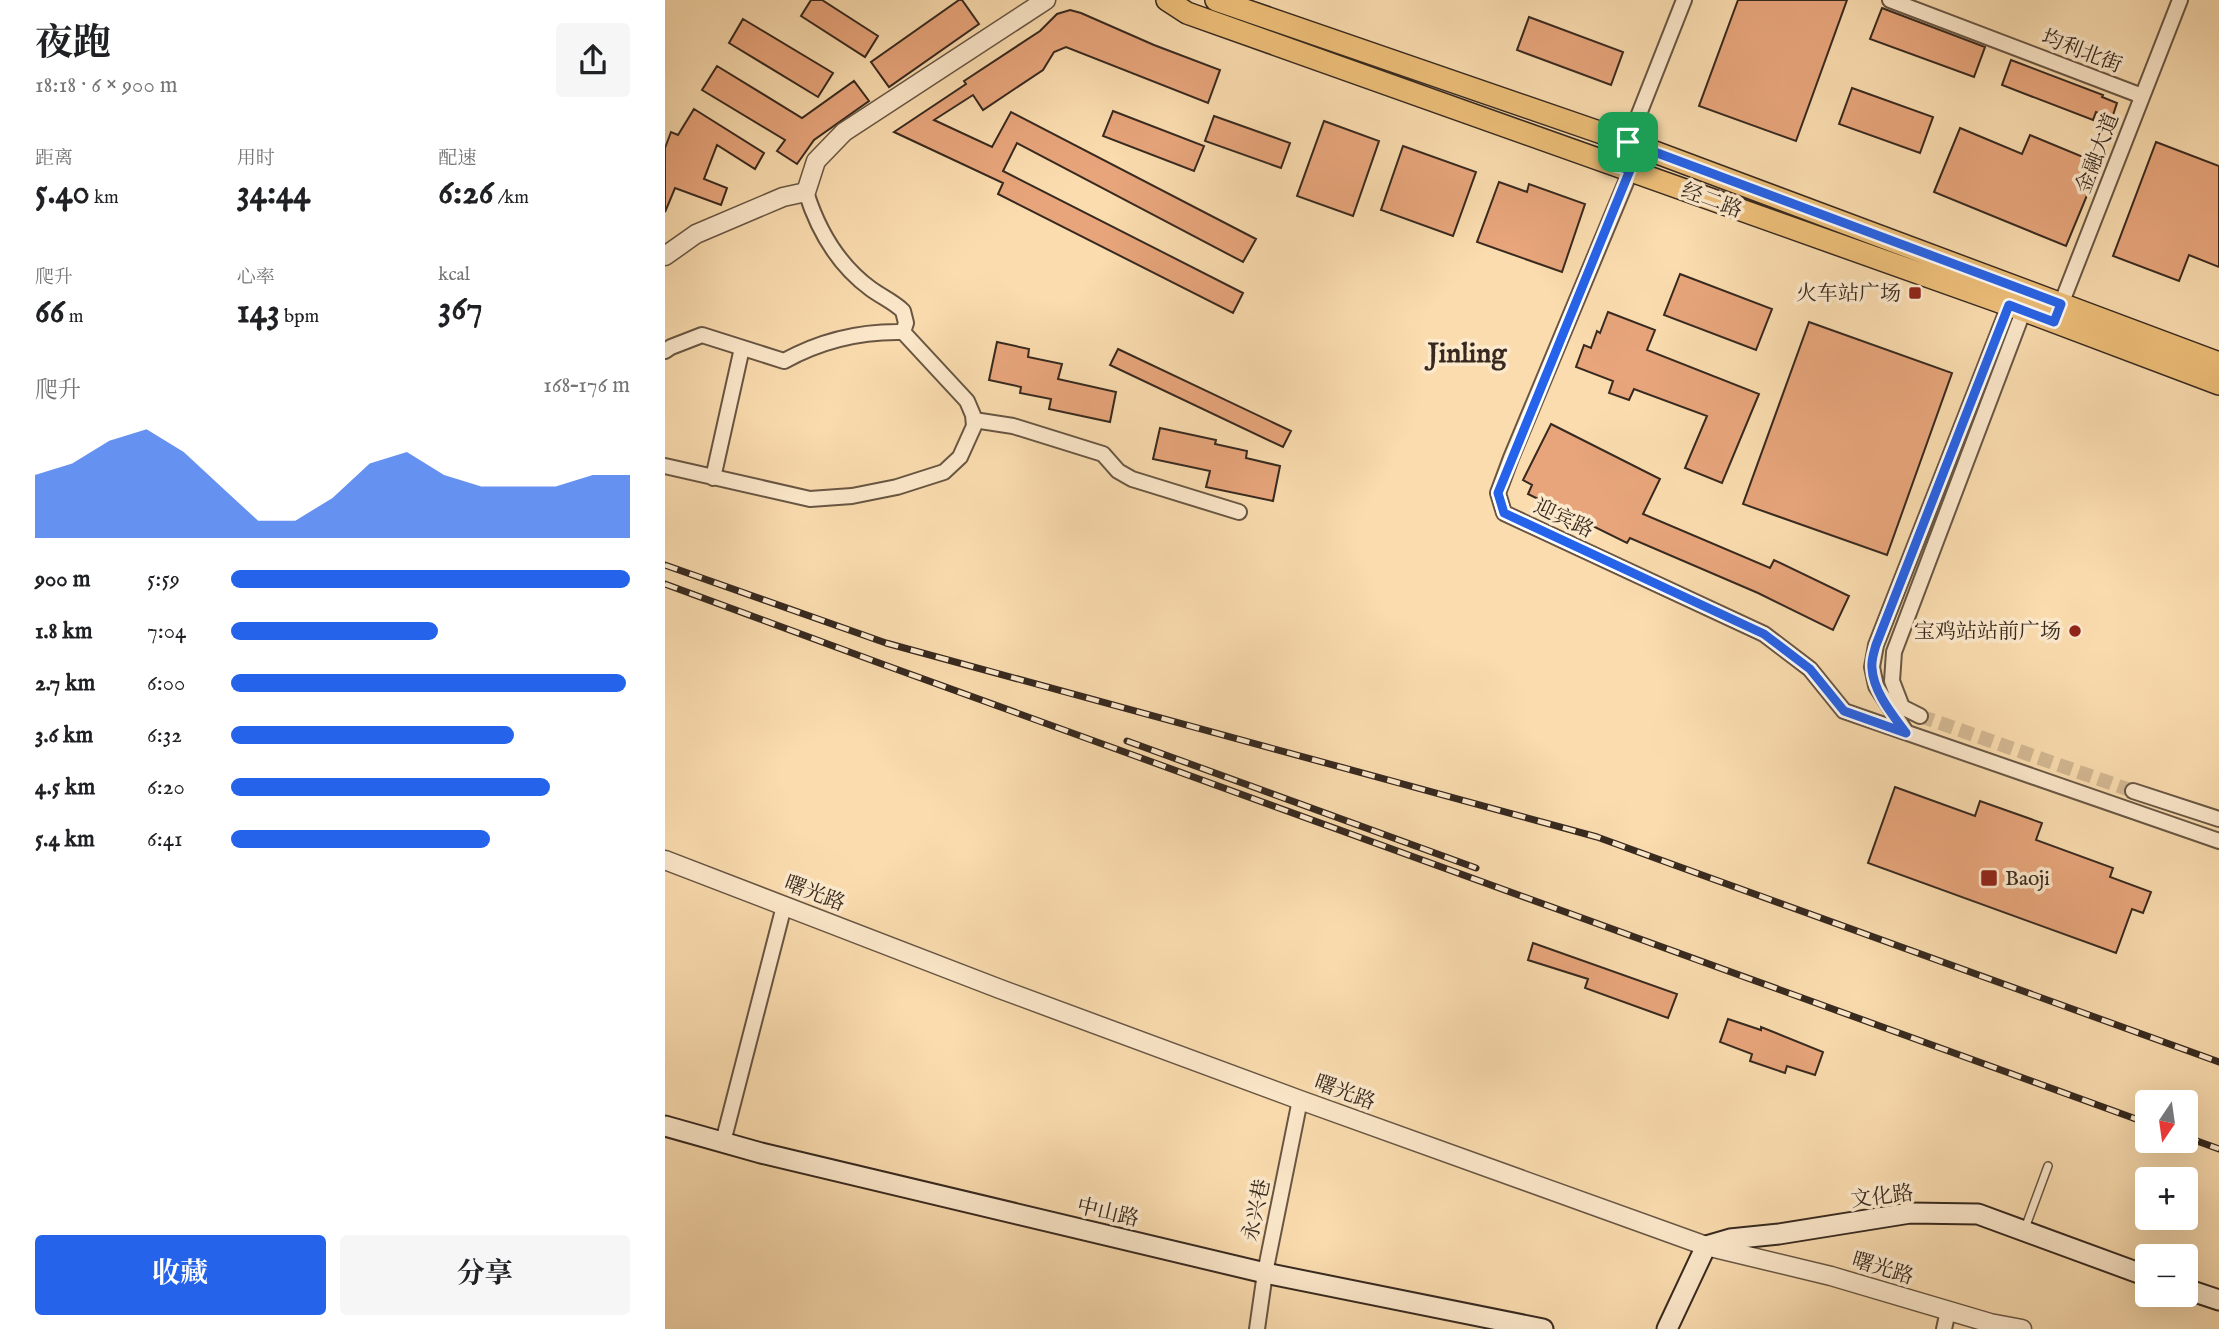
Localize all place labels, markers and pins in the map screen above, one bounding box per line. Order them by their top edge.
pin [1598,112,1658,172]
place label: 火车站广场 [1796,281,1901,308]
marker: 火车站广场 [1907,285,1923,301]
place label: 宝鸡站站前广场 [1914,619,2061,646]
marker: 宝鸡站站前广场 [2067,623,2083,639]
place label: Baoji [2005,866,2050,893]
marker: Baoji [1979,868,1999,888]

